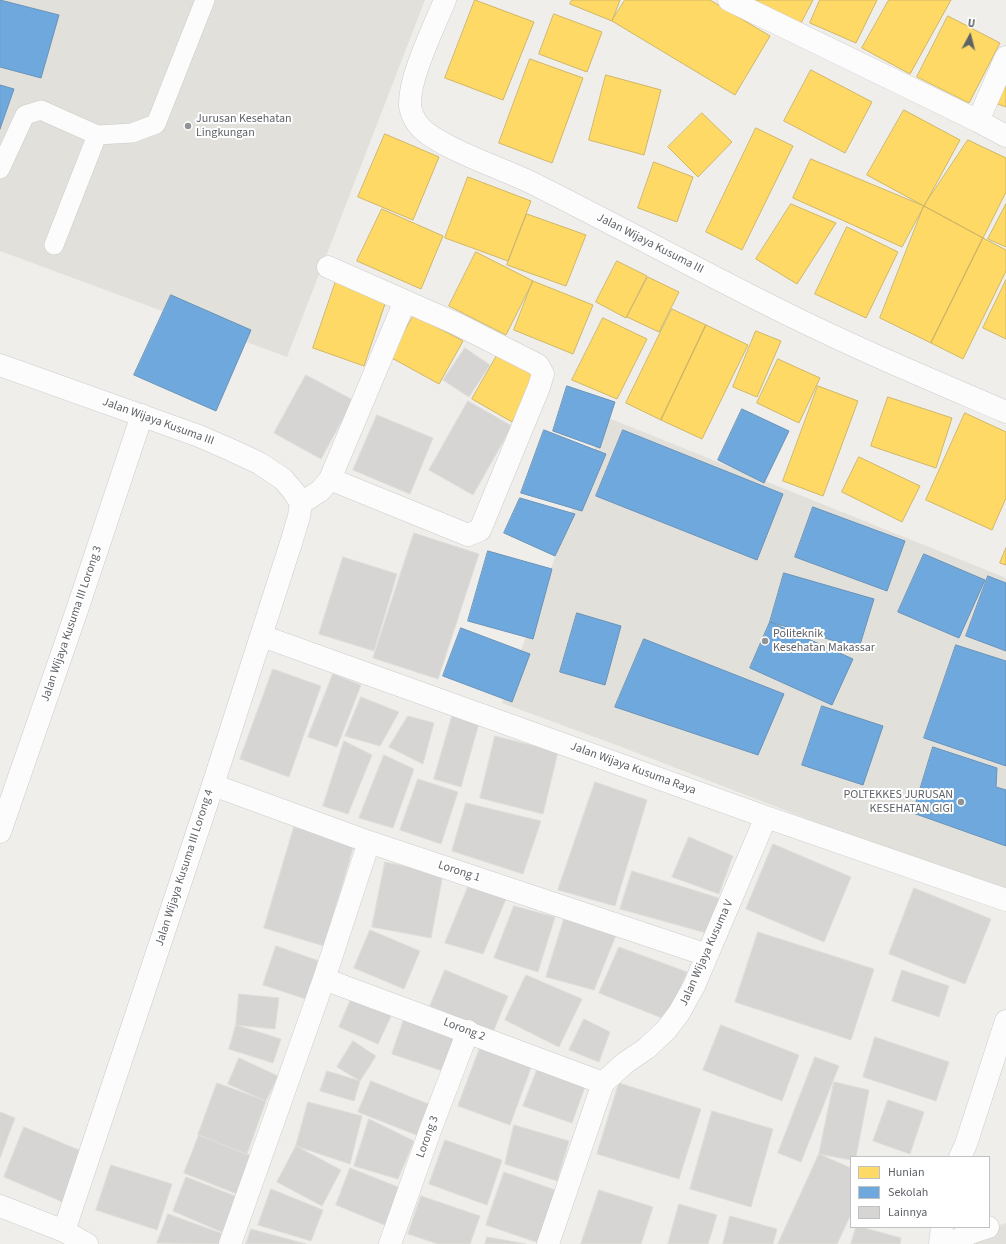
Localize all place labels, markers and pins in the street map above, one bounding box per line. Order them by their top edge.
place label: Jurusan Kesehatan Lingkungan [196,112,292,140]
marker: Jurusan Kesehatan Lingkungan [183,121,193,131]
place label: Politeknik Kesehatan Makassar [773,627,875,655]
marker: Politeknik Kesehatan Makassar [760,636,770,646]
place label: POLTEKKES JURUSAN KESEHATAN GIGI [843,788,953,816]
marker: POLTEKKES JURUSAN KESEHATAN GIGI [956,797,966,807]

